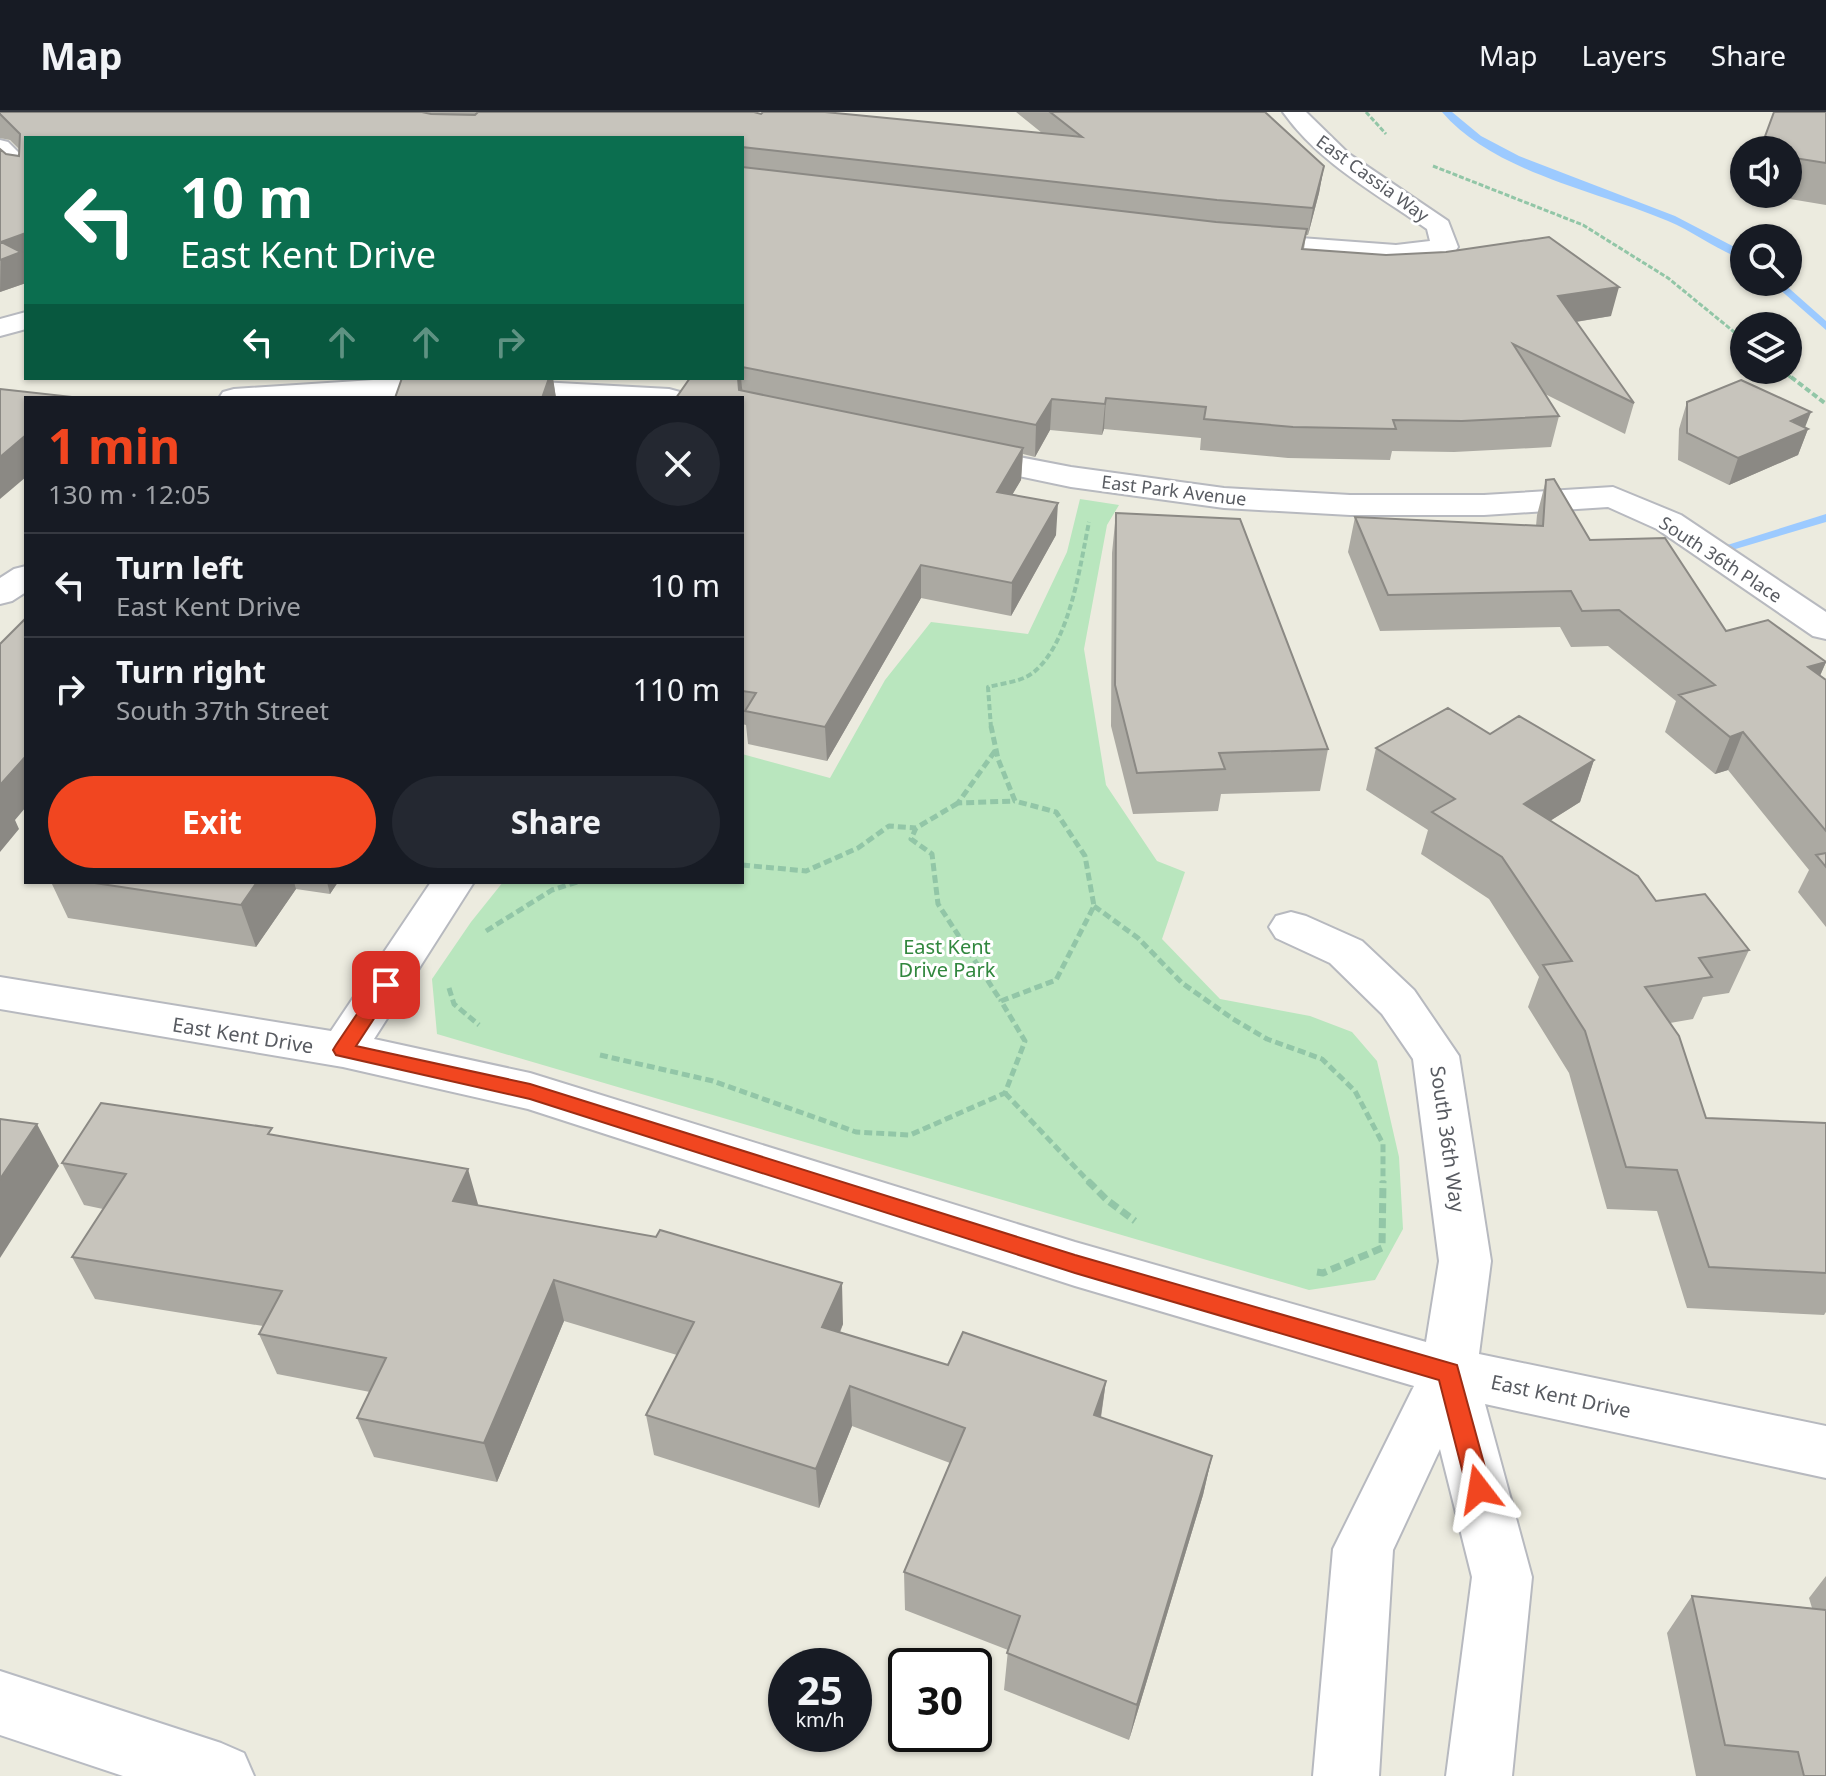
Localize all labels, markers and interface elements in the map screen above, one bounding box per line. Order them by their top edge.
text: Map [40,29,123,81]
text: Map [1479,36,1537,74]
text: Layers [1581,36,1667,74]
text: Share [1711,36,1786,74]
street label: East Cassia Way [1312,129,1435,227]
map controls [1730,136,1802,384]
button: sound [1730,136,1802,208]
text: 10 m [180,158,313,234]
icon: left [48,168,152,272]
button: search [1730,224,1802,296]
text: East Kent Drive [180,230,436,279]
button: layers [1730,312,1802,384]
icon: left [236,320,280,364]
icon: ahead [320,320,364,364]
icon: ahead [404,320,448,364]
icon: right [488,320,532,364]
text: 1 min [48,413,180,478]
button: close [636,422,720,506]
street label: East Park Avenue [1100,469,1248,511]
text: 130 m · 12:05 [48,476,211,512]
street label: South 36th Place [1655,510,1787,608]
text: Turn left [116,547,244,588]
icon: left [48,563,92,607]
text: 10 m [650,565,720,606]
text: East Kent Drive [116,588,301,624]
text: Turn right [116,651,266,692]
icon: right [48,667,92,711]
text: 110 m [633,669,720,710]
text: South 37th Street [116,692,329,728]
button: Exit [48,776,376,868]
button: Share [392,776,720,868]
park label: East Kent Drive Park [899,933,996,983]
pin [352,951,420,1019]
icon: arrive [364,963,408,1007]
street label: East Kent Drive [171,1011,315,1059]
street label: South 36th Way [1424,1064,1472,1215]
street label: East Kent Drive [1489,1368,1633,1424]
position arrow [1437,1447,1521,1531]
speed limit sign: 30 [888,1648,992,1752]
text: 25 [797,1662,843,1717]
text: km/h [795,1706,845,1733]

